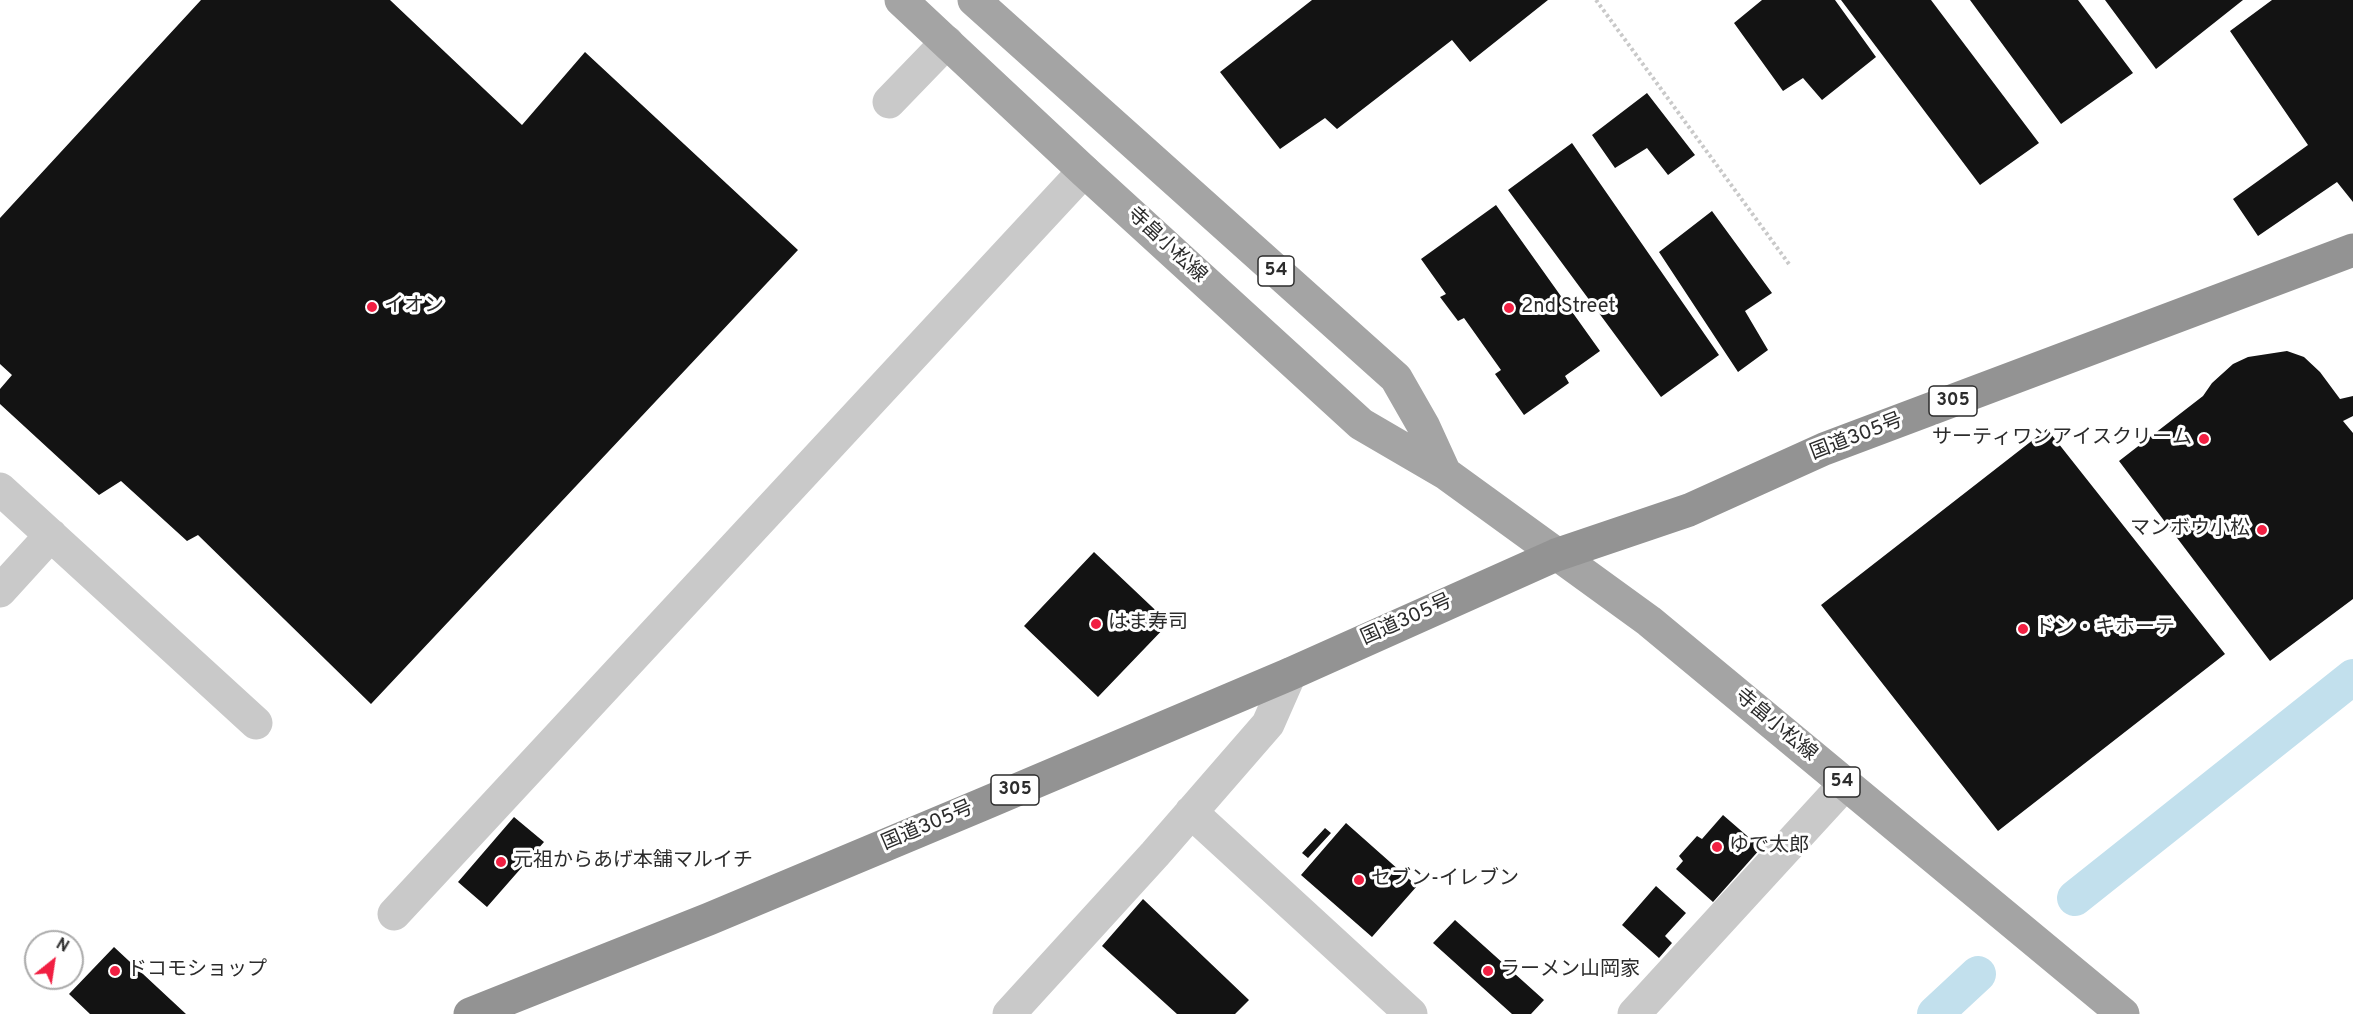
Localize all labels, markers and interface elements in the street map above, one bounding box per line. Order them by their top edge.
street label: 寺畠小松線 [1121,203,1211,289]
road number: 54 [1258,256,1294,286]
place label: イオン [384,295,444,319]
place label: 2nd Street [1521,296,1616,320]
marker: イオン [365,300,379,314]
marker: 2nd Street [1502,301,1516,315]
road number: 305 [1929,386,1977,416]
street label: 国道305号 [1807,409,1907,467]
place label: サーティワンアイスクリーム [1932,427,2192,451]
marker: サーティワンアイスクリーム [2197,432,2211,446]
place label: マンボウ小松 [2130,518,2250,542]
marker: マンボウ小松 [2255,523,2269,537]
street label: 国道305号 [1358,590,1456,652]
place label: はま寿司 [1108,612,1188,636]
marker: はま寿司 [1089,617,1103,631]
place label: ドン・キホーテ [2035,617,2175,641]
marker: ドン・キホーテ [2016,622,2030,636]
street label: 寺畠小松線 [1729,685,1821,767]
road number: 54 [1824,767,1860,797]
road number: 305 [991,775,1039,805]
street label: 国道305号 [879,797,977,857]
place label: ゆで太郎 [1729,835,1809,859]
marker: ゆで太郎 [1710,840,1724,854]
place label: 元祖からあげ本舗マルイチ [513,850,753,874]
marker: 元祖からあげ本舗マルイチ [494,855,508,869]
place label: セブン-イレブン [1371,868,1519,892]
marker: セブン-イレブン [1352,873,1366,887]
north arrow [24,930,84,990]
text: N [52,935,72,958]
place label: ドコモショップ [127,959,267,983]
place label: ラーメン山岡家 [1500,959,1640,983]
marker: ドコモショップ [108,964,122,978]
marker: ラーメン山岡家 [1481,964,1495,978]

